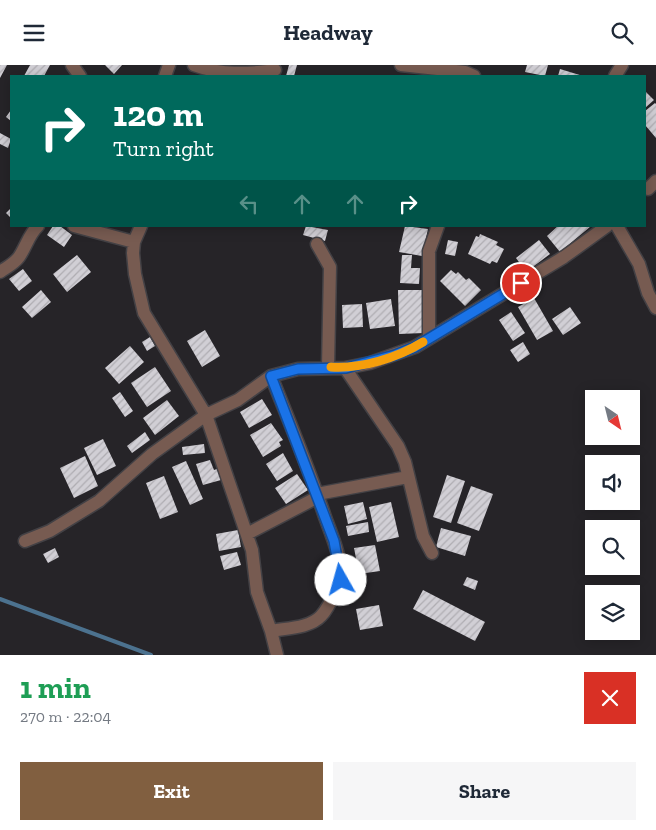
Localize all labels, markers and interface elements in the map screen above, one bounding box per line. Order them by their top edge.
icon: menu [20,19,48,47]
text: Headway [283,19,373,46]
icon: search [608,19,636,47]
text: 120 m [113,93,203,135]
icon: right [30,95,95,160]
text: Turn right [113,135,214,162]
icon: left [235,190,263,218]
icon: ahead [288,190,316,218]
icon: ahead [341,190,369,218]
icon: right [394,190,422,218]
pin [500,262,542,304]
icon: arrive [507,269,535,297]
north arrow [585,390,640,445]
map controls [585,390,640,640]
button: sound [585,455,640,510]
button: search [585,520,640,575]
position arrow [314,553,366,605]
button: layers [585,585,640,640]
text: 1 min [20,670,91,706]
button: close [584,672,636,724]
text: 270 m · 22:04 [20,707,111,726]
button: Exit [20,762,323,820]
button: Share [333,762,636,820]

